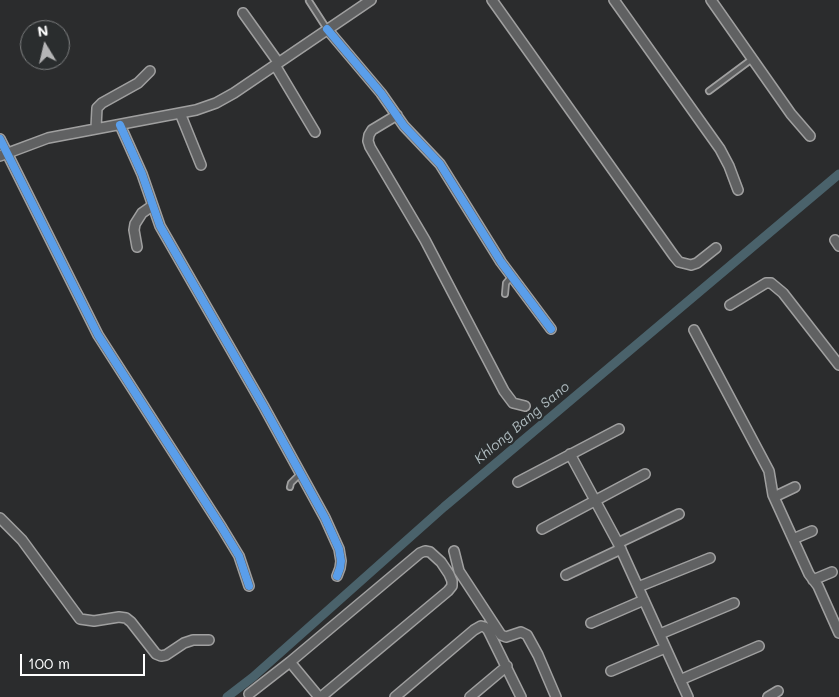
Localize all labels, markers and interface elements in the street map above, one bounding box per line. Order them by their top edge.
north arrow [20,20,70,70]
text: N [36,20,49,41]
water label: Khlong Bang Sano [471,378,573,468]
scale bar [22,644,148,676]
text: 100 m [28,653,70,673]

